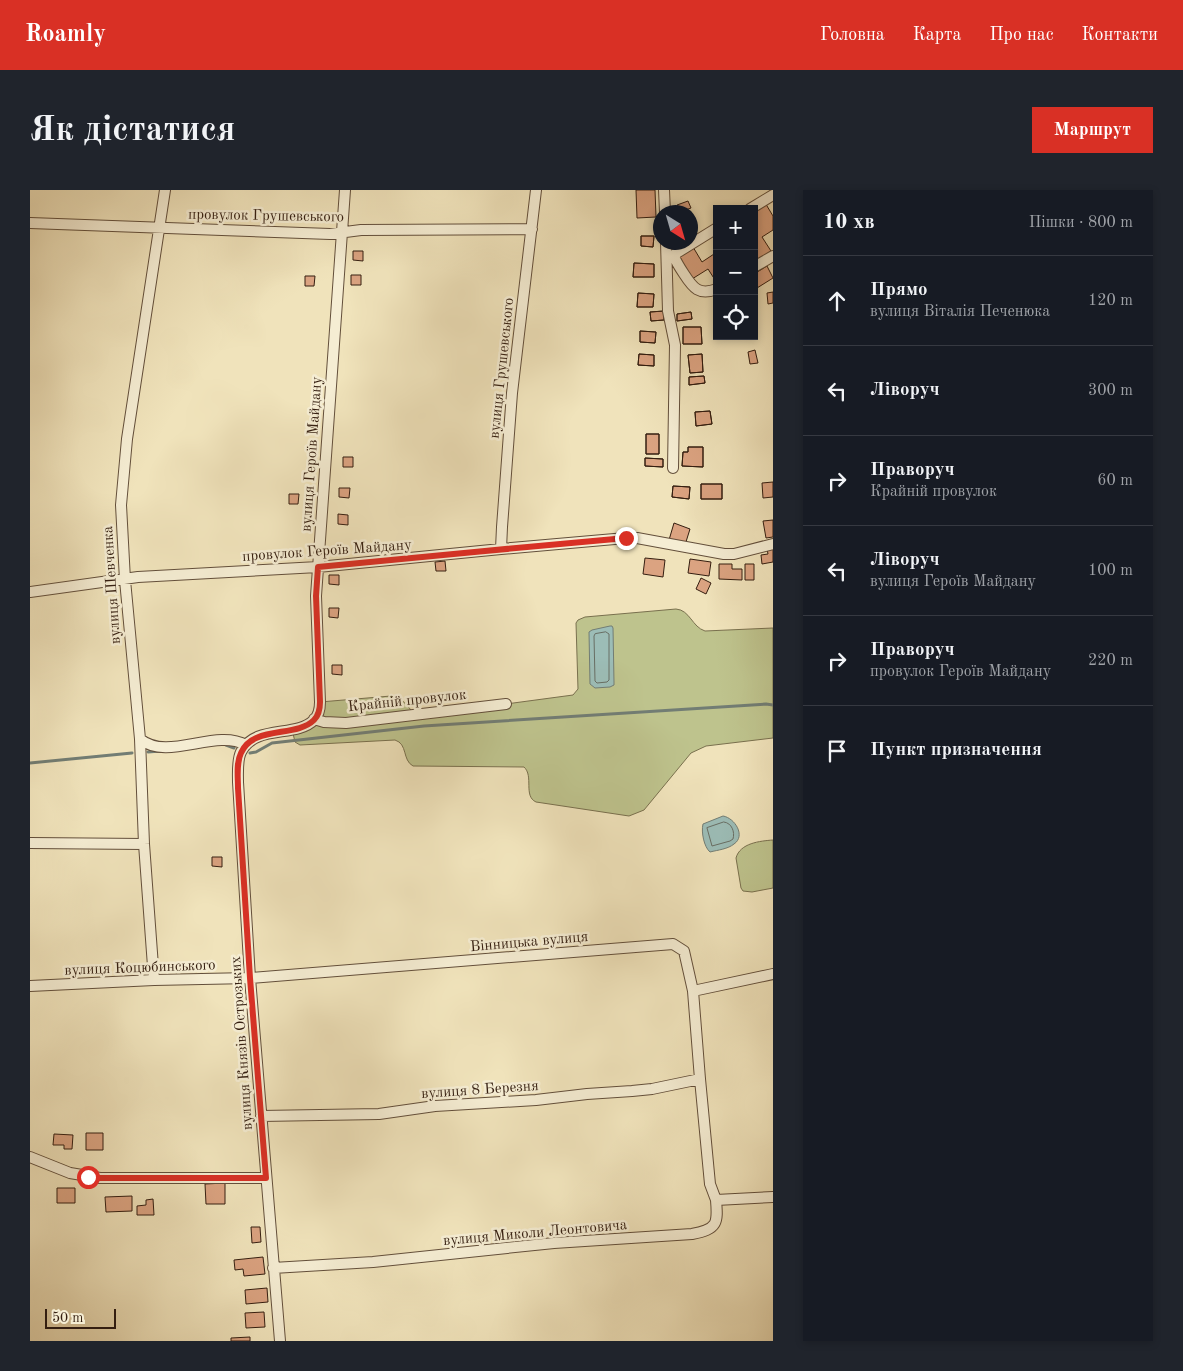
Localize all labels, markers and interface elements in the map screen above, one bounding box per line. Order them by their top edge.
text: Roamly [25,23,106,47]
text: Головна [820,26,885,44]
text: Карта [913,26,961,44]
text: Про нас [989,26,1054,44]
text: Контакти [1082,26,1158,44]
button: Маршрут [1032,107,1153,153]
text: Як дістатися [30,113,235,148]
north arrow [653,205,698,250]
map controls [713,205,758,340]
button: + [713,205,758,250]
street label: провулок Грушевського [188,208,344,225]
text: 10 хв [823,212,875,233]
text: Пішки · 800 m [1029,215,1133,231]
button: − [713,250,758,295]
text: Прямо [870,281,928,300]
icon: ahead [823,287,851,315]
text: 120 m [1088,293,1133,309]
button: locate [713,295,758,340]
street label: вулиця Грушевського [488,297,517,439]
text: вулиця Віталія Печенюка [870,304,1050,320]
street label: вулиця Героїв Майдану [300,376,325,532]
icon: left [823,377,851,405]
text: Ліворуч [870,381,940,400]
text: 300 m [1088,383,1133,399]
text: Праворуч [870,461,955,480]
icon: right [823,467,851,495]
text: 60 m [1097,473,1133,489]
text: Крайній провулок [870,484,997,500]
street label: вулиця Шевченка [101,525,124,644]
route end [615,527,638,550]
street label: провулок Героїв Майдану [242,538,412,565]
text: Ліворуч [870,551,940,570]
icon: left [823,557,851,585]
text: 100 m [1088,563,1133,579]
text: вулиця Героїв Майдану [870,574,1036,590]
text: Праворуч [870,641,955,660]
icon: right [823,647,851,675]
text: 220 m [1088,653,1133,669]
text: провулок Героїв Майдану [870,664,1051,680]
street label: Крайній провулок [347,688,468,715]
icon: arrive [823,737,851,765]
text: Пункт призначення [870,741,1042,760]
street label: Вінницька вулиця [469,930,589,955]
street label: вулиця Князів Острозьких [229,955,256,1130]
street label: вулиця Коцюбинського [64,958,216,979]
street label: вулиця 8 Березня [421,1079,540,1102]
route start [77,1166,100,1189]
street label: вулиця Миколи Леонтовича [443,1218,628,1249]
scale bar [45,1306,116,1329]
text: 50 m [52,1311,83,1325]

